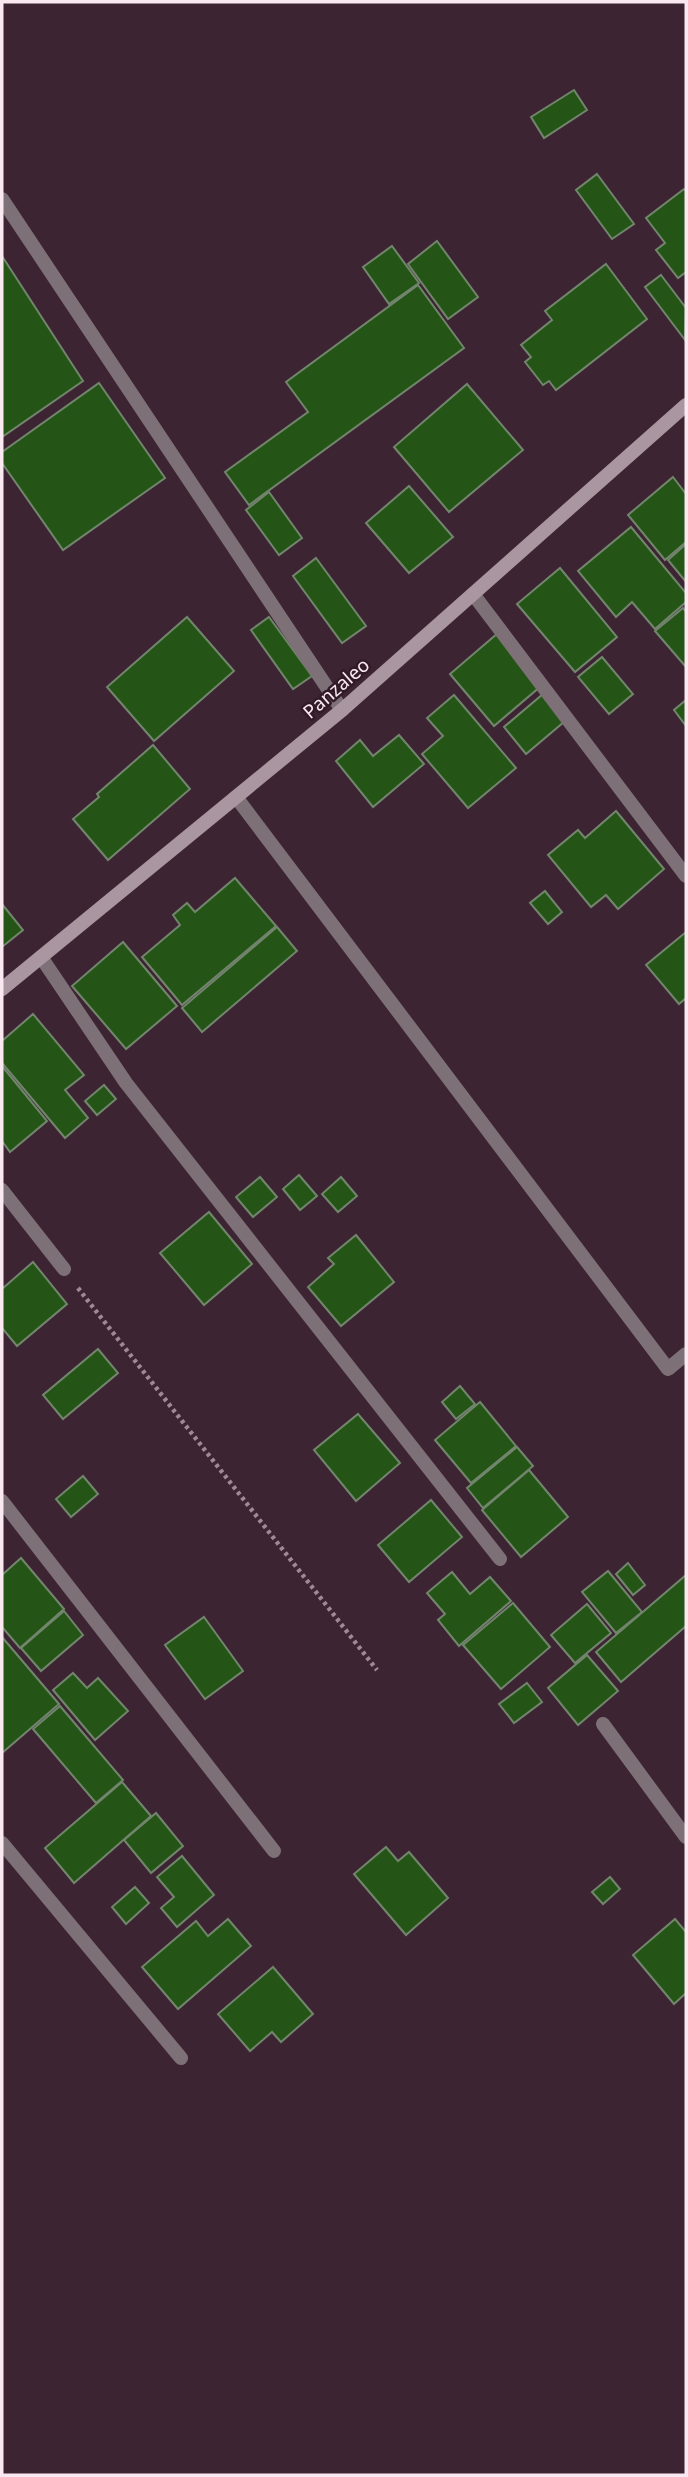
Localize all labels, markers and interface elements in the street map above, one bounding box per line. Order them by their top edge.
street label: Panzaleo [297,652,375,724]

